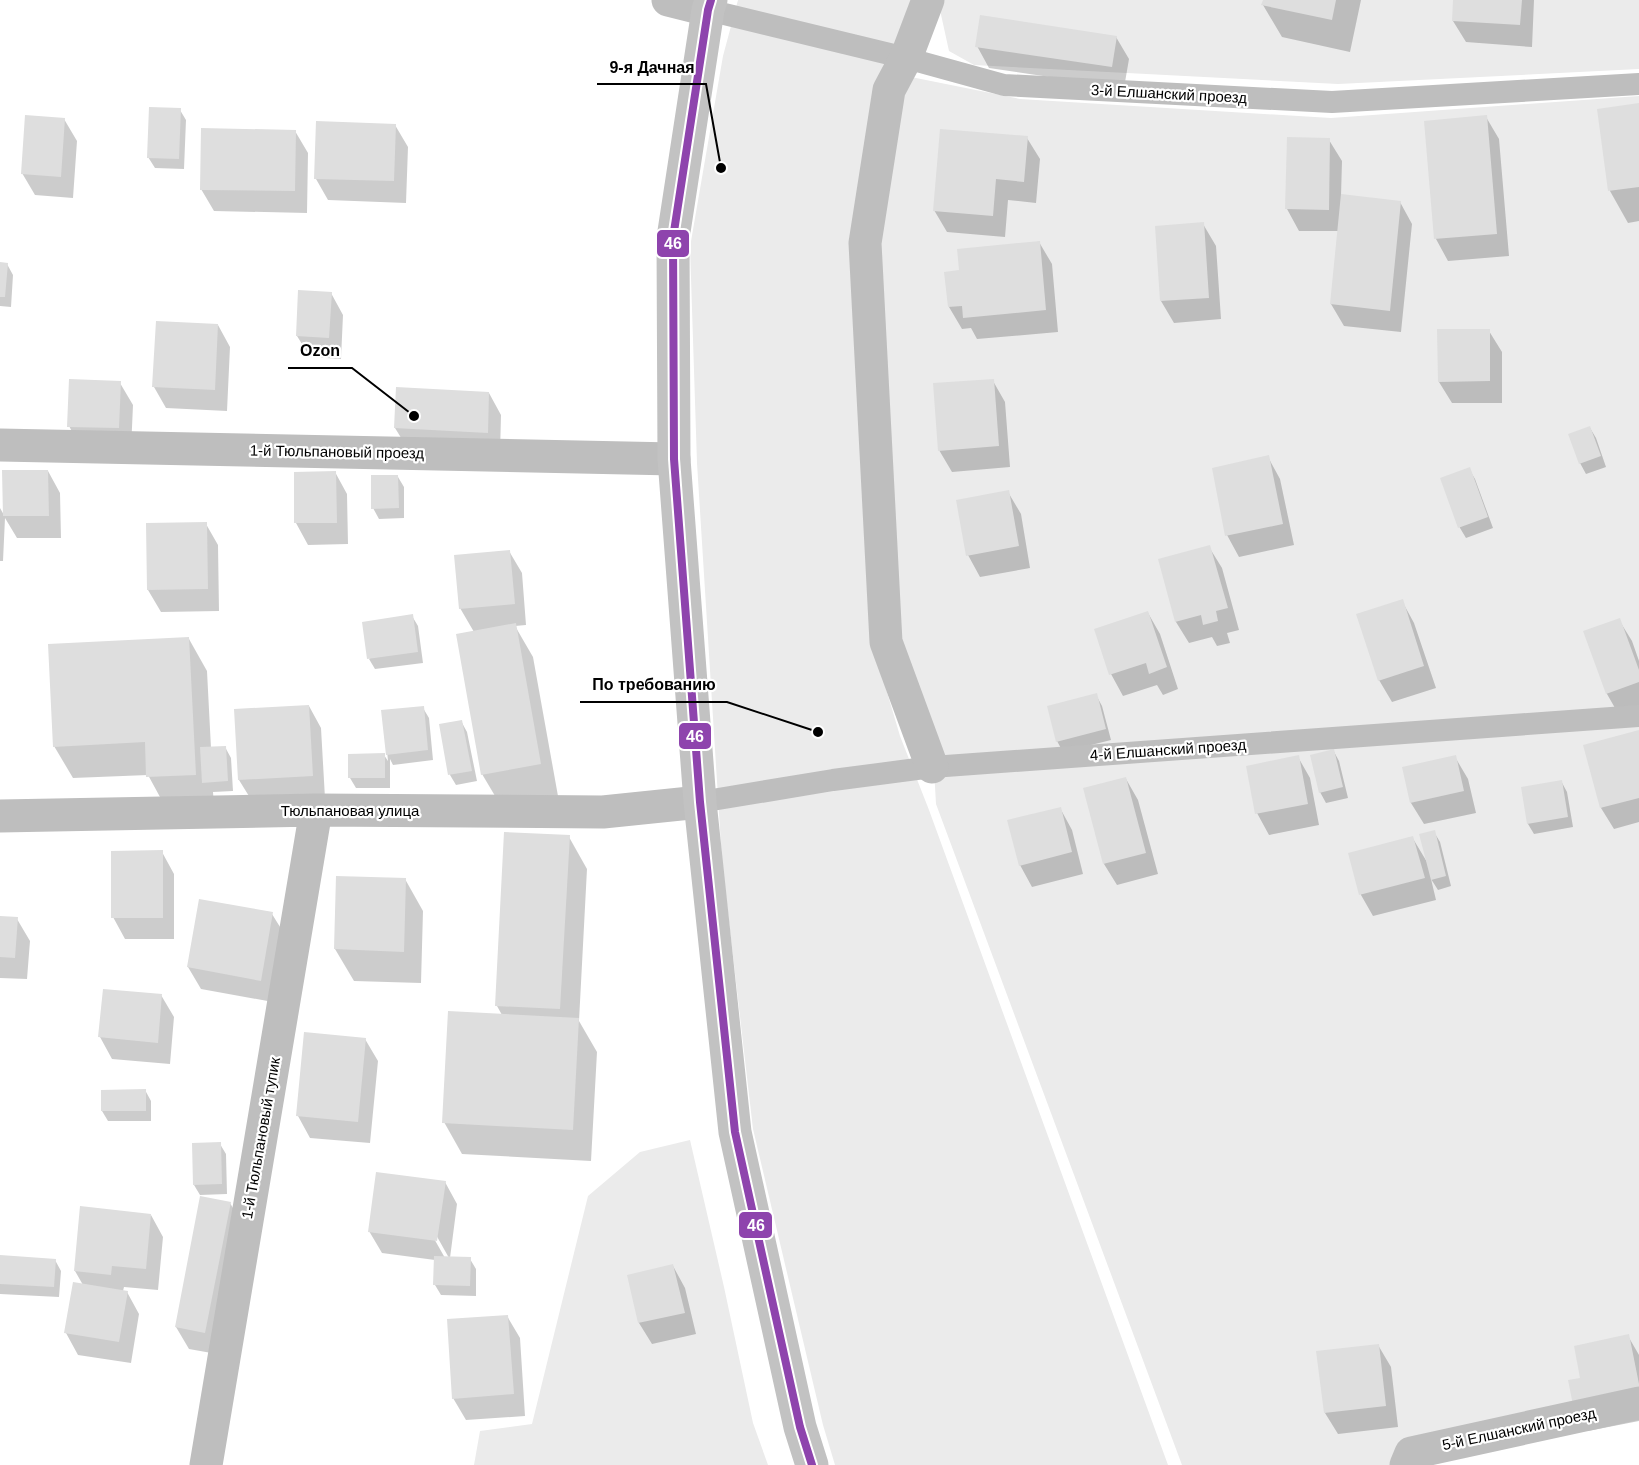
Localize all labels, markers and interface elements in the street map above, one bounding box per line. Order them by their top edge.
callout: 9-я Дачная [597,50,706,84]
text: 9-я Дачная [609,59,695,76]
street label: 3-й Елшанский проезд [1090,81,1248,106]
line badge: 46 [656,229,690,258]
text: 46 [664,235,682,252]
callout: Ozon [288,334,352,368]
text: Ozon [300,342,340,359]
street label: 1-й Тюльпановый проезд [250,441,425,462]
callout: По требованию [580,668,727,702]
text: По требованию [592,676,716,693]
line badge: 46 [678,722,712,750]
text: 46 [686,728,704,745]
street label: 4-й Елшанский проезд [1089,736,1247,763]
street label: Тюльпановая улица [281,802,420,819]
street label: 1-й Тюльпановый тупик [238,1055,283,1220]
line badge: 46 [738,1211,773,1239]
text: 46 [747,1217,765,1234]
street label: 5-й Елшанский проезд [1441,1404,1597,1453]

